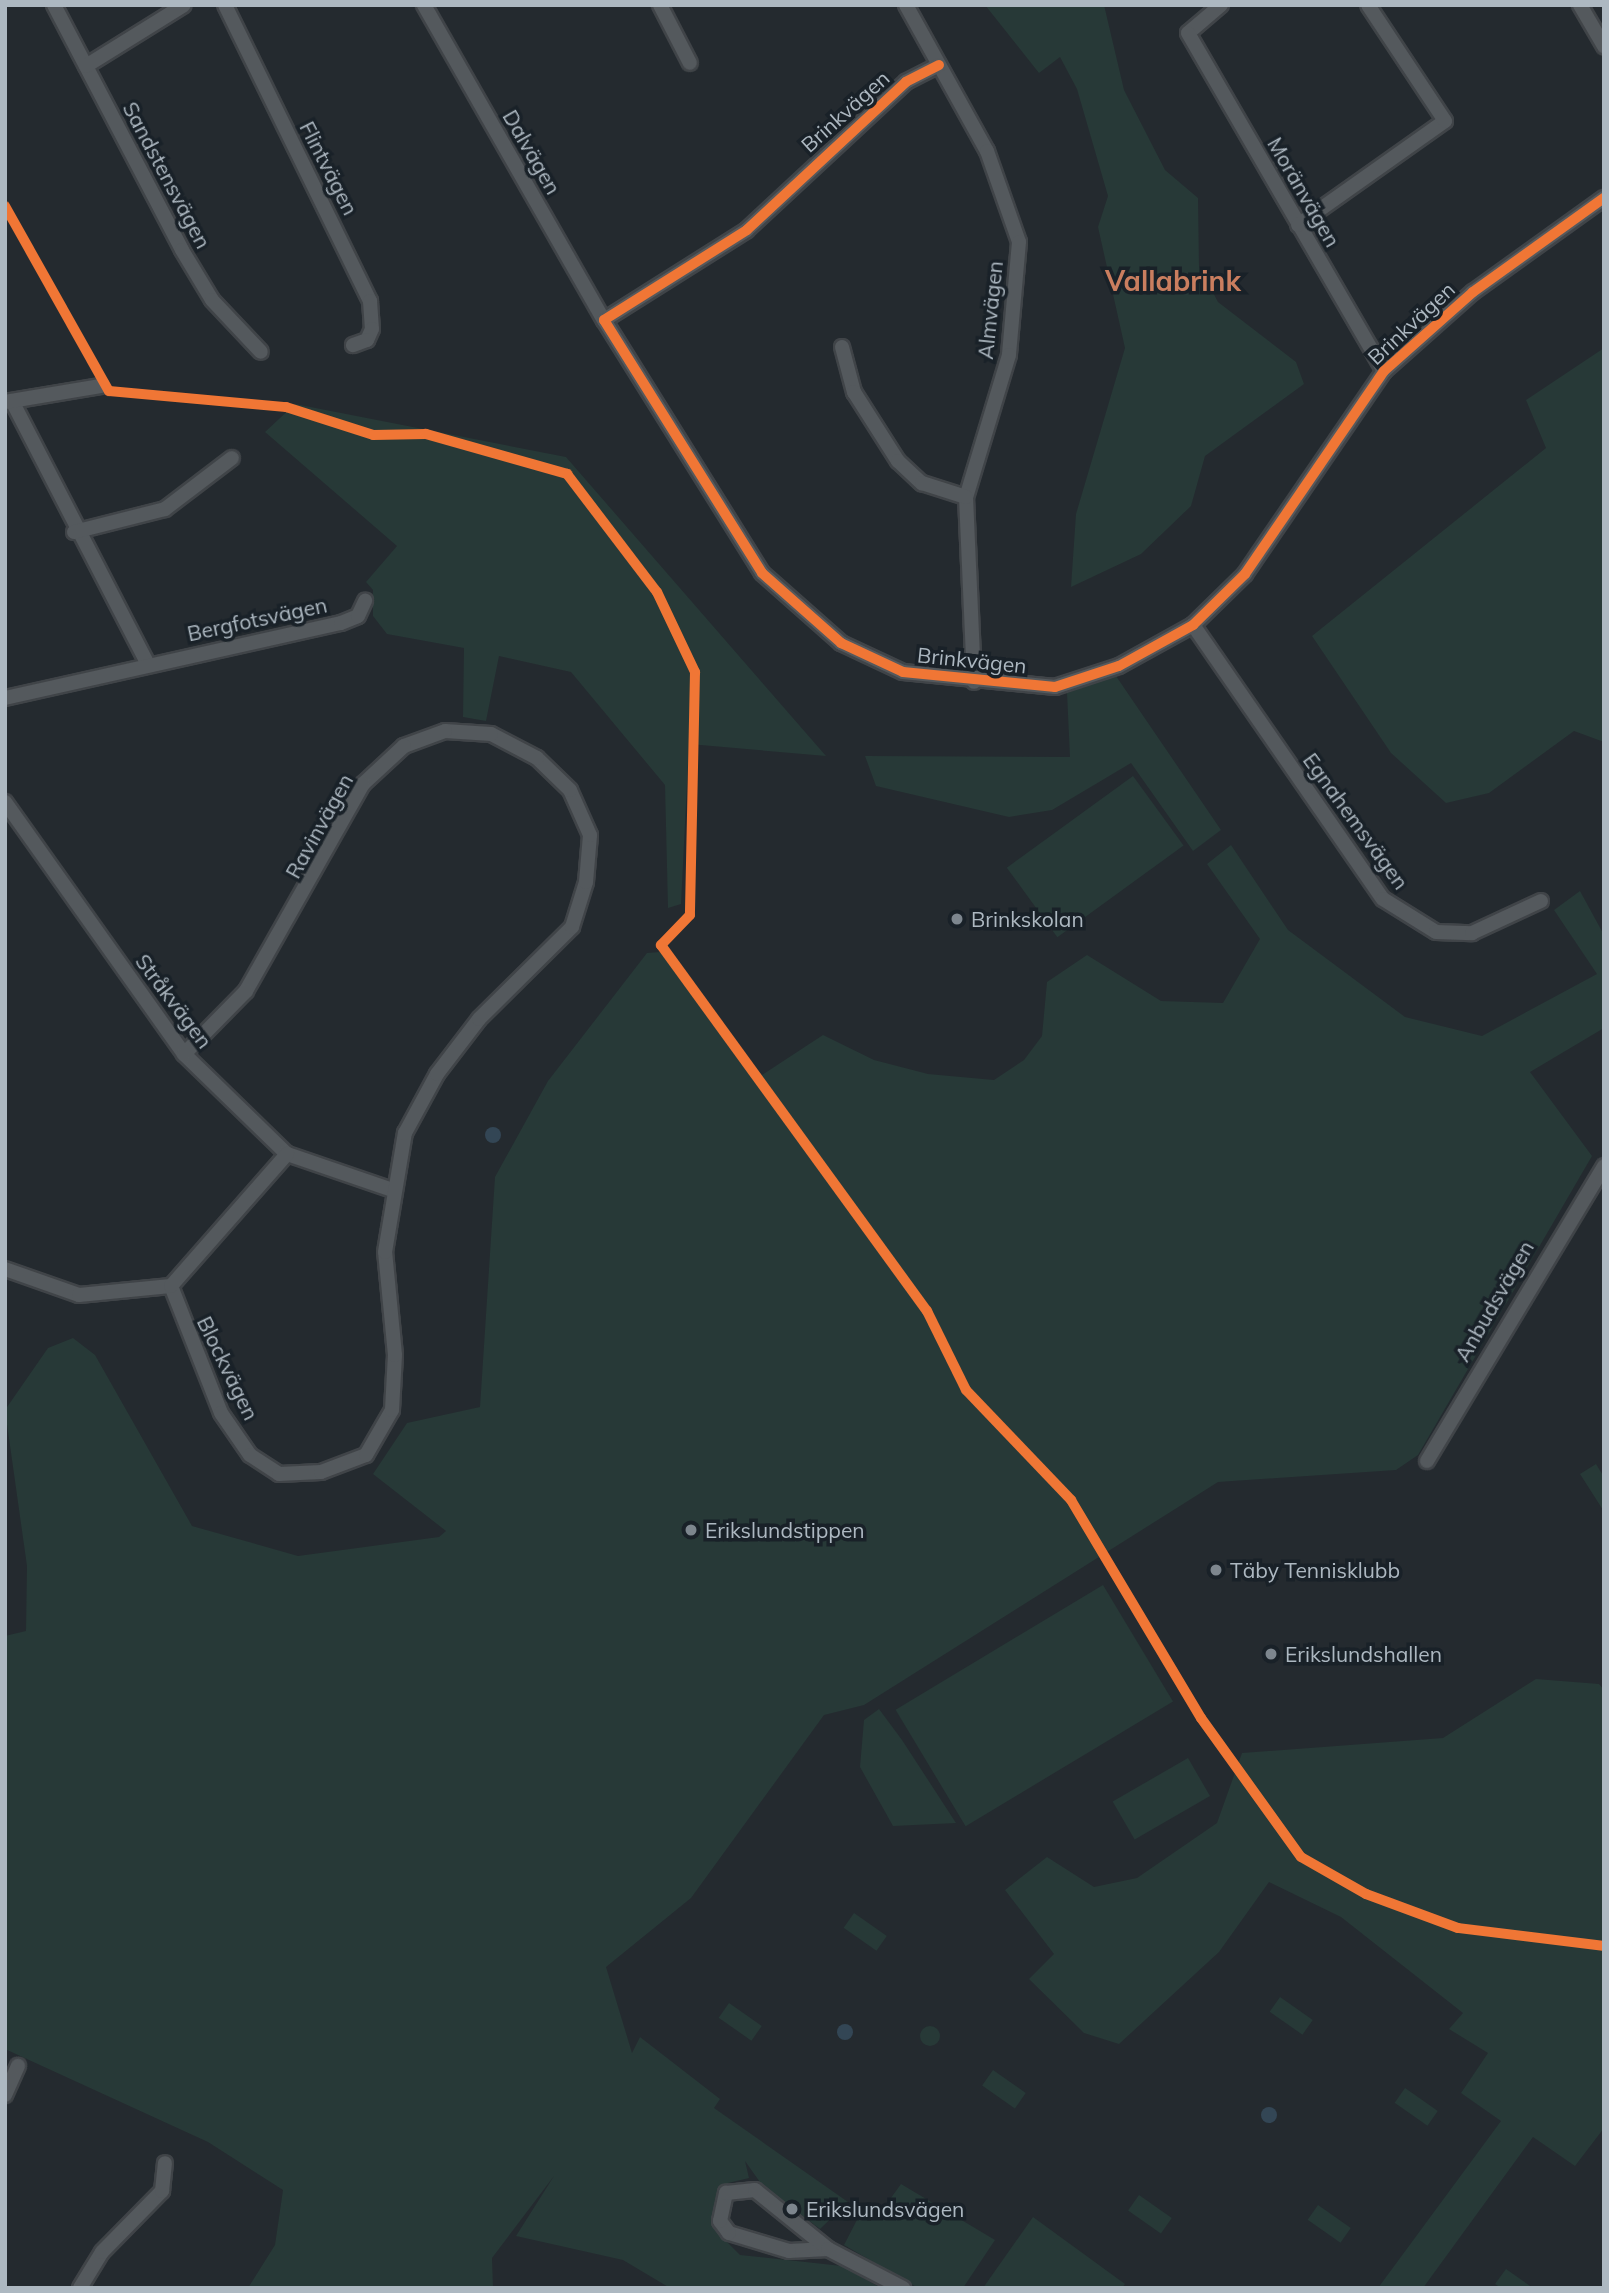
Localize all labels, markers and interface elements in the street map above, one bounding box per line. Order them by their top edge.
street label: Brinkvägen [796,65,894,157]
street label: Sandstensvägen [118,97,216,253]
street label: Dalvägen [498,105,566,199]
street label: Flintvägen [295,117,363,219]
street label: Moränvägen [1262,133,1346,251]
street label: Almvägen [972,259,1008,361]
district label: Vallabrink [1105,264,1241,298]
street label: Brinkvägen [1362,276,1460,370]
street label: Bergfotsvägen [185,592,329,646]
street label: Brinkvägen [916,642,1028,678]
street label: Egnahemsvägen [1298,748,1414,894]
street label: Ravinvägen [280,769,358,883]
place label: Brinkskolan [971,906,1084,932]
marker: Brinkskolan [949,911,965,927]
street label: Stråkvägen [130,949,218,1053]
street label: Anbudsvägen [1449,1236,1539,1366]
street label: Blockvägen [192,1312,264,1424]
place label: Erikslundstippen [705,1517,865,1543]
marker: Erikslundstippen [683,1522,699,1538]
place label: Täby Tennisklubb [1230,1557,1400,1583]
marker: Täby Tennisklubb [1208,1562,1224,1578]
place label: Erikslundshallen [1285,1641,1442,1667]
marker: Erikslundshallen [1263,1646,1279,1662]
place label: Erikslundsvägen [806,2196,964,2222]
marker: Erikslundsvägen [784,2201,800,2217]

